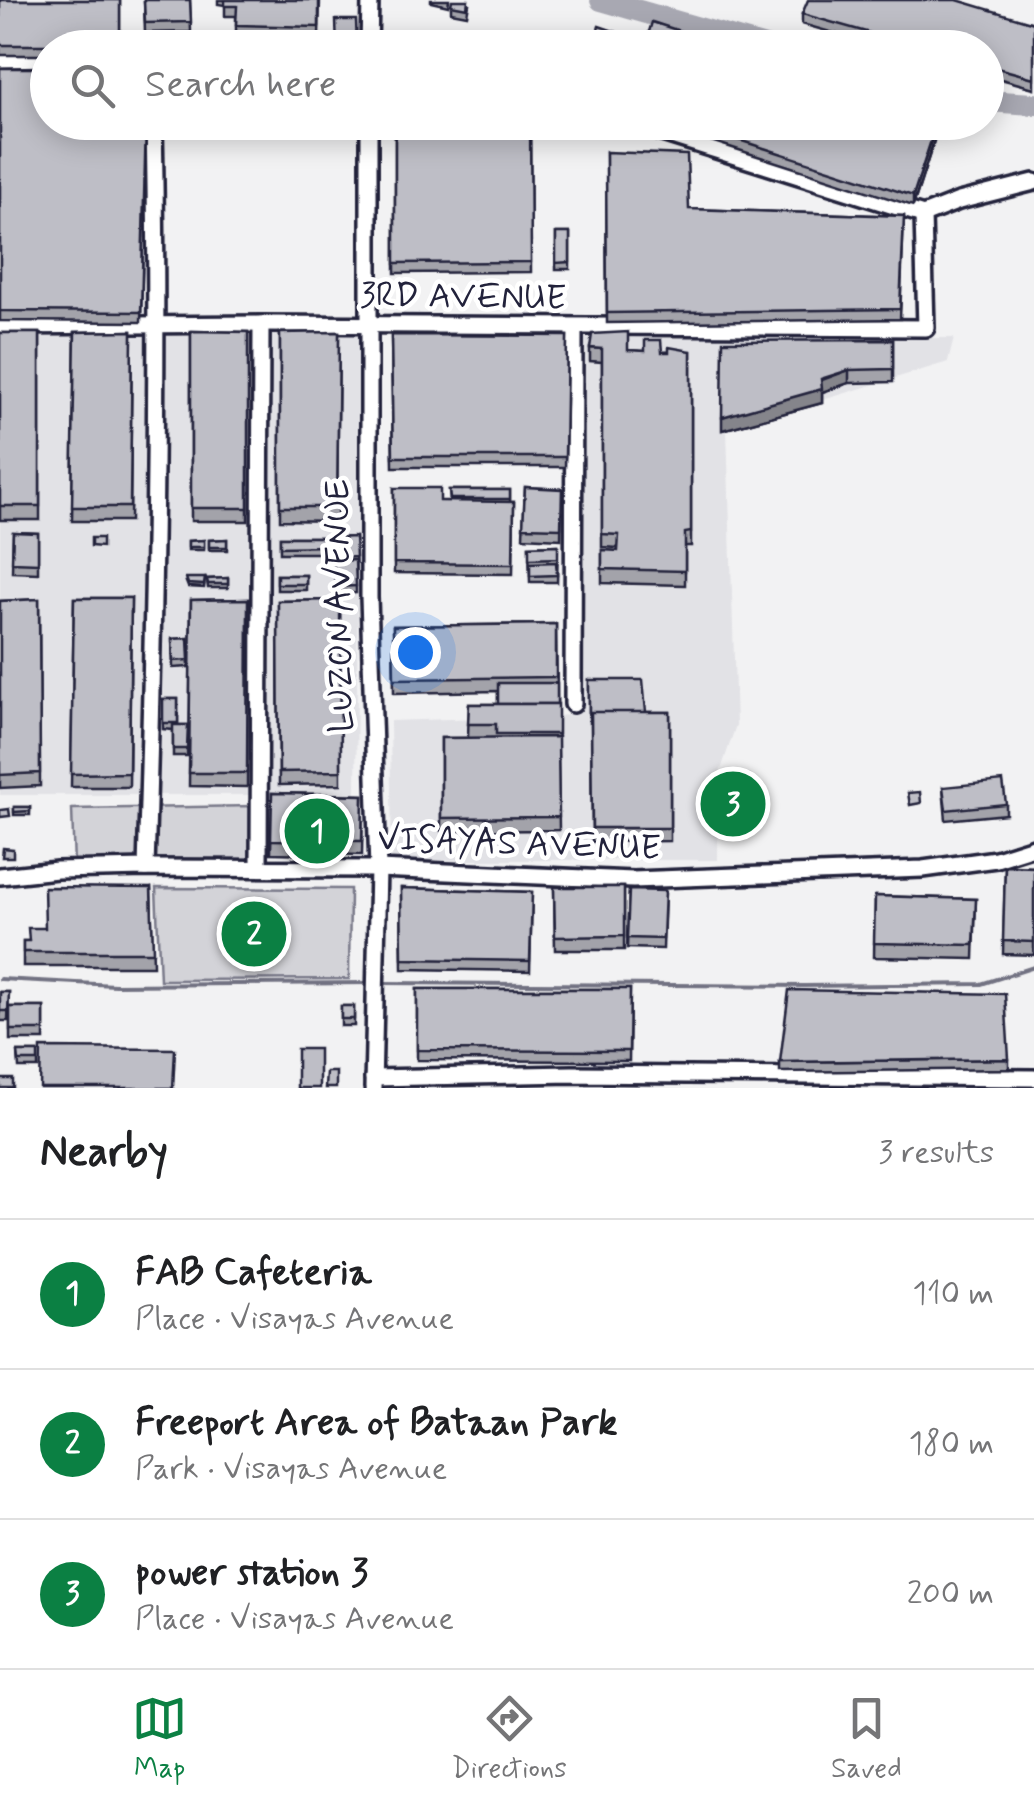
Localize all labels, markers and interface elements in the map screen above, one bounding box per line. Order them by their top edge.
search box [30,30,1004,140]
icon: search [65,58,120,113]
text: Search here [145,61,336,110]
street label: 3RD AVENUE [360,272,566,322]
street label: LUZON AVENUE [315,479,365,733]
your location [390,627,441,678]
pin: 3 [700,766,766,842]
pin: 1 [284,794,350,868]
street label: VISAYAS AVENUE [377,816,661,872]
pin: 2 [222,896,286,972]
text: Nearby [40,1126,168,1181]
text: 3 results [878,1132,994,1174]
text: FAB Cafeteria [135,1249,372,1298]
text: 1 [65,1273,80,1315]
text: 110 m [913,1273,994,1315]
text: Place · Visayas Avenue [135,1298,454,1340]
text: Freeport Area of Bataan Park [135,1399,617,1448]
text: 2 [65,1423,80,1465]
text: 180 m [909,1423,994,1465]
text: Park · Visayas Avenue [135,1448,447,1490]
text: power station 3 [135,1549,368,1598]
text: 3 [65,1573,80,1615]
text: 200 m [907,1573,994,1615]
text: Place · Visayas Avenue [135,1598,454,1640]
tab: Map [132,1691,187,1788]
tab: Directions [452,1691,567,1788]
tab: Saved [831,1691,902,1788]

